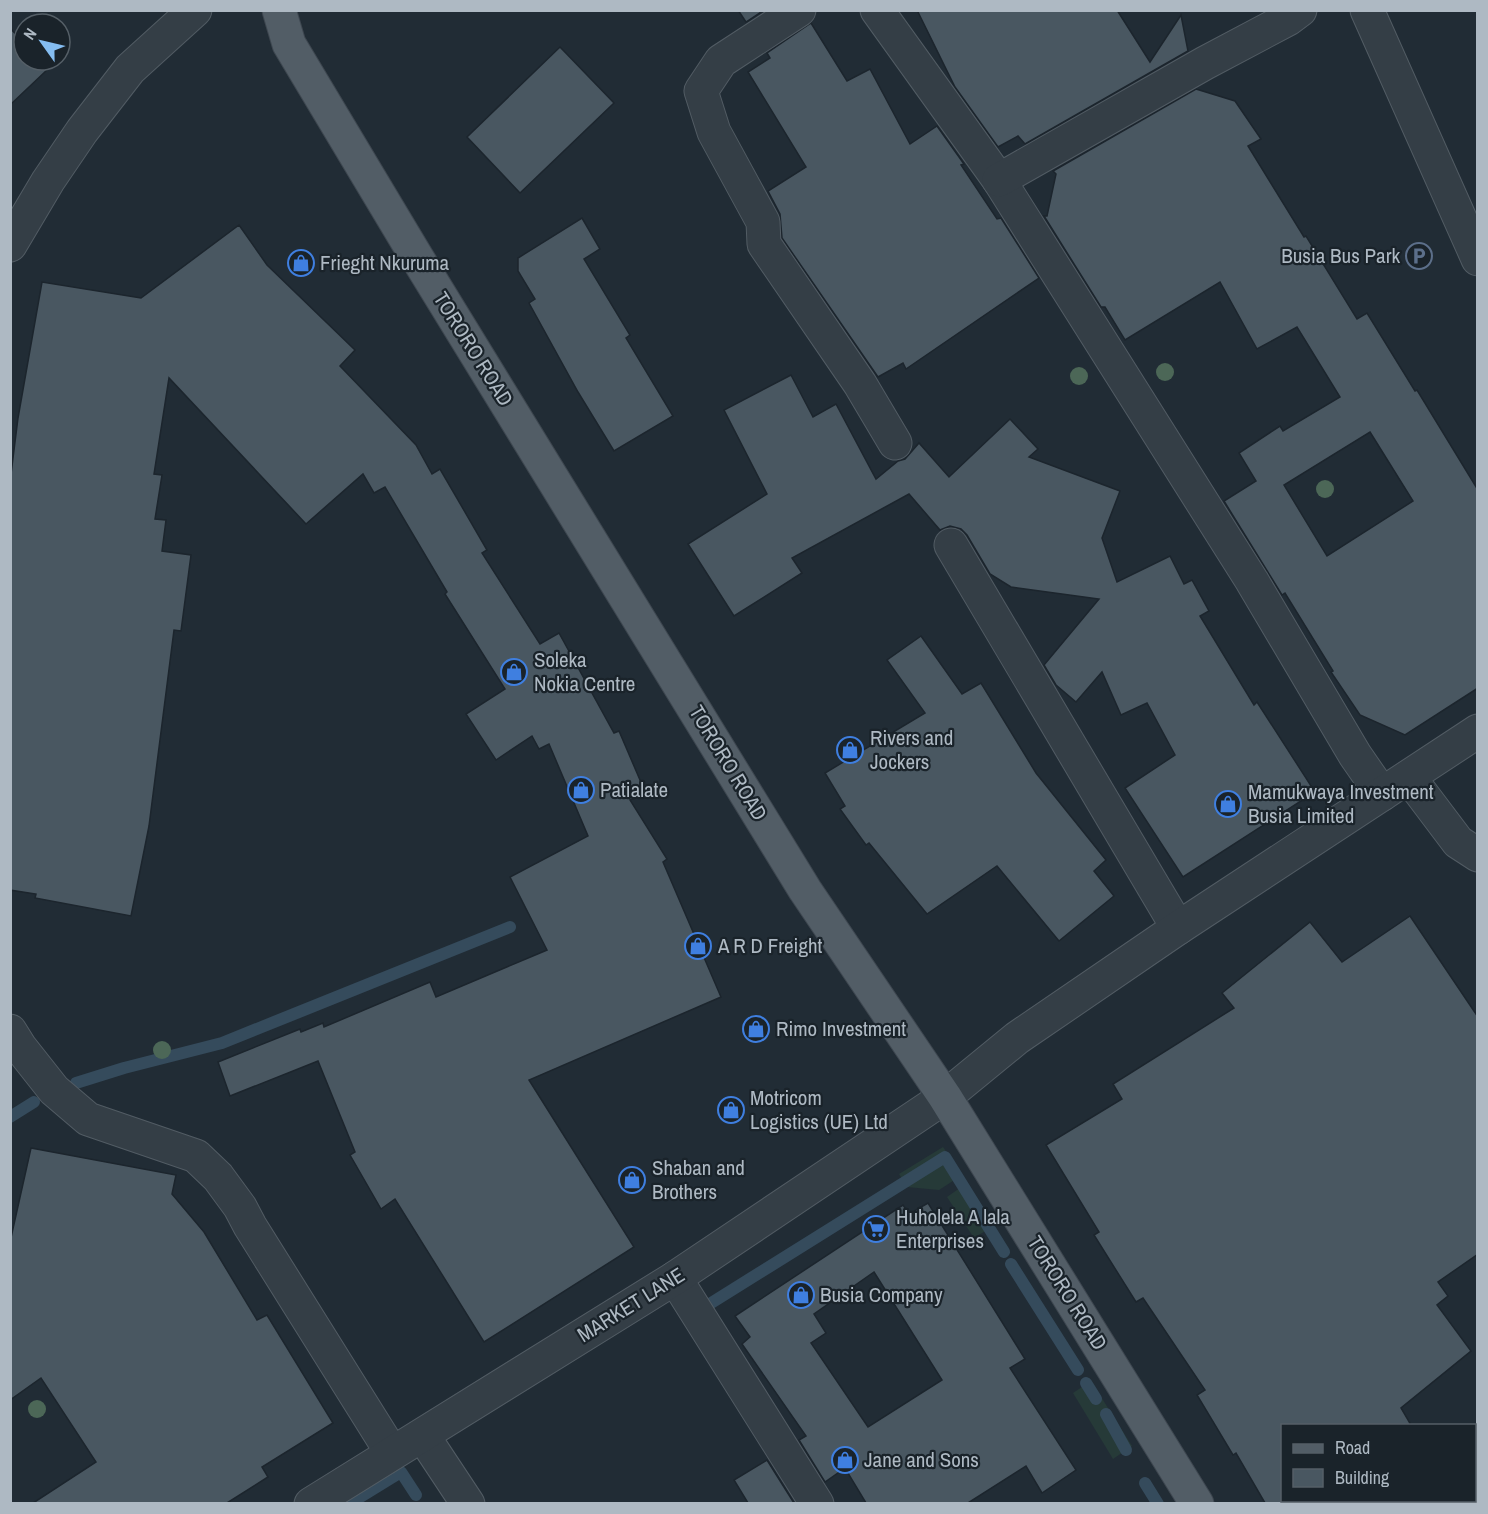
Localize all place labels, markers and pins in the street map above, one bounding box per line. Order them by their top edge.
place label: Busia Bus Park [1281,241,1400,270]
parking icon: Busia Bus Park [1404,241,1434,271]
shop icon: Frieght Nkuruma [286,248,316,278]
place label: Frieght Nkuruma [320,248,450,277]
place label: Soleka Nokia Centre [534,645,635,698]
shop icon: Soleka Nokia Centre [499,657,529,687]
place label: Rivers and Jockers [870,723,953,776]
shop icon: Rivers and Jockers [835,735,865,765]
shop icon: Patialate [566,775,596,805]
place label: Patialate [600,775,668,804]
place label: Mamukwaya Investment Busia Limited [1248,777,1434,830]
shop icon: Mamukwaya Investment Busia Limited [1213,789,1243,819]
shop icon: A R D Freight [683,931,713,961]
place label: A R D Freight [717,931,823,960]
shop icon: Rimo Investment [741,1014,771,1044]
place label: Rimo Investment [776,1014,906,1043]
place label: Motricom Logistics (UE) Ltd [750,1083,888,1136]
shop icon: Motricom Logistics (UE) Ltd [716,1095,746,1125]
place label: Shaban and Brothers [652,1153,745,1206]
shop icon: Shaban and Brothers [617,1165,647,1195]
place label: Huholela A lala Enterprises [896,1202,1010,1255]
supermarket icon: Huholela A lala Enterprises [861,1214,891,1244]
shop icon: Busia Company [786,1280,816,1310]
place label: Busia Company [820,1280,943,1309]
shop icon: Jane and Sons [830,1445,860,1475]
place label: Jane and Sons [864,1445,979,1474]

